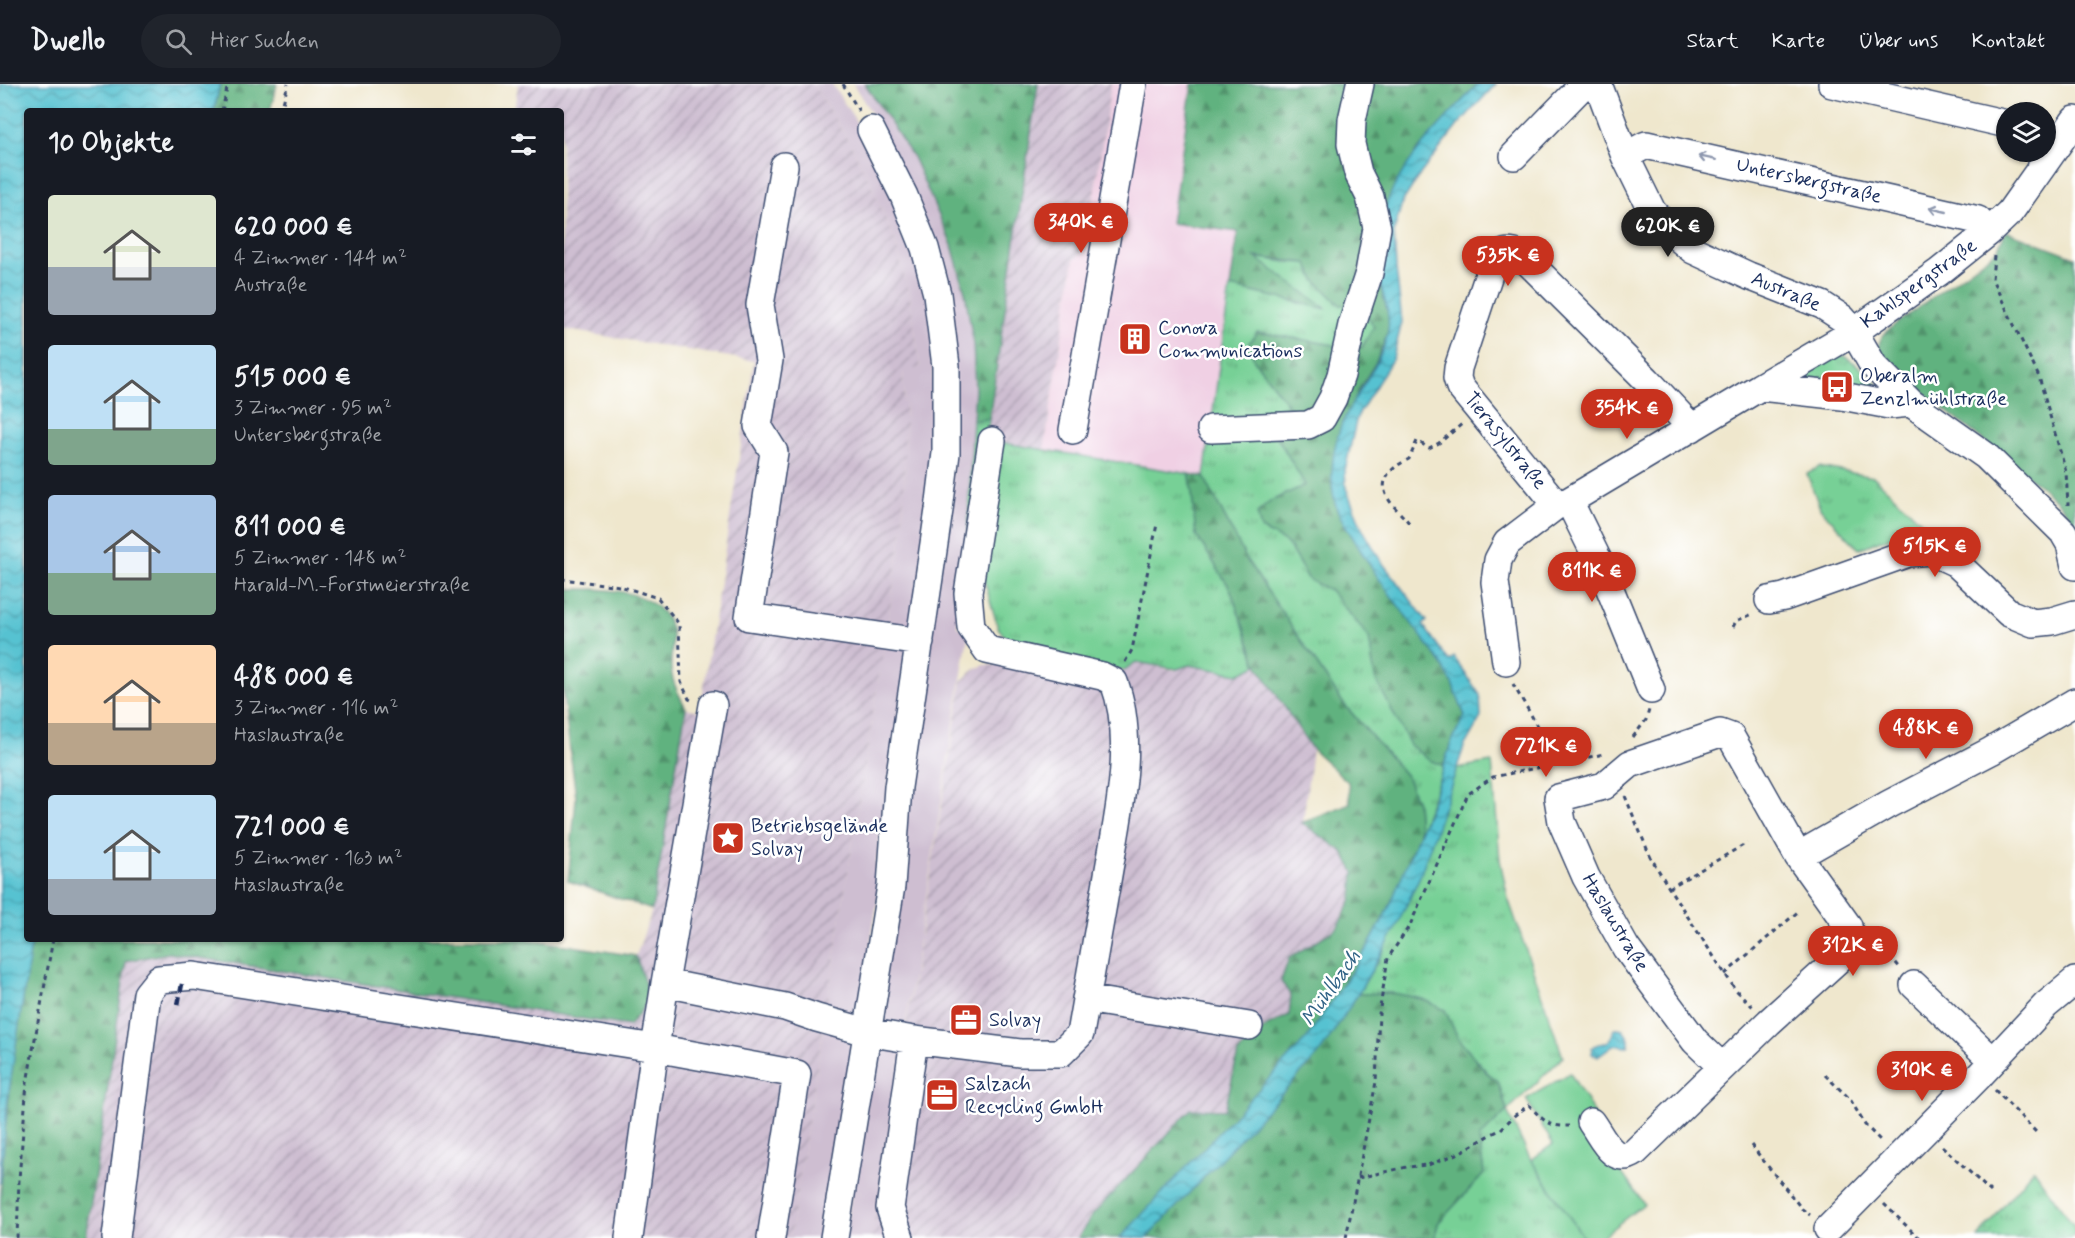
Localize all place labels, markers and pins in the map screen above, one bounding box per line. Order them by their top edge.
pin: 340K € [1032,203,1130,254]
pin: 620K € [1619,207,1717,258]
pin: 535K € [1459,236,1557,287]
place label: Conova Communications [1158,315,1302,365]
building icon: Conova Communications [1117,321,1153,357]
place label: Oberalm Zenzlmühlstraße [1860,363,2007,413]
bus stop icon: Oberalm Zenzlmühlstraße [1819,369,1855,405]
pin: 354K € [1578,389,1676,440]
pin: 515K € [1886,527,1984,578]
pin: 811K € [1543,552,1641,603]
pin: 488K € [1877,709,1975,760]
pin: 721K € [1497,727,1595,778]
place label: Betriebsgelände Solvay [751,813,888,863]
place icon: Betriebsgelände Solvay [710,820,746,856]
pin: 312K € [1804,926,1902,977]
office icon: Solvay [948,1002,984,1038]
place label: Solvay [989,1007,1041,1034]
pin: 310K € [1873,1051,1971,1102]
place label: Salzach Recycling GmbH [965,1071,1104,1123]
office icon: Salzach Recycling GmbH [924,1077,960,1113]

